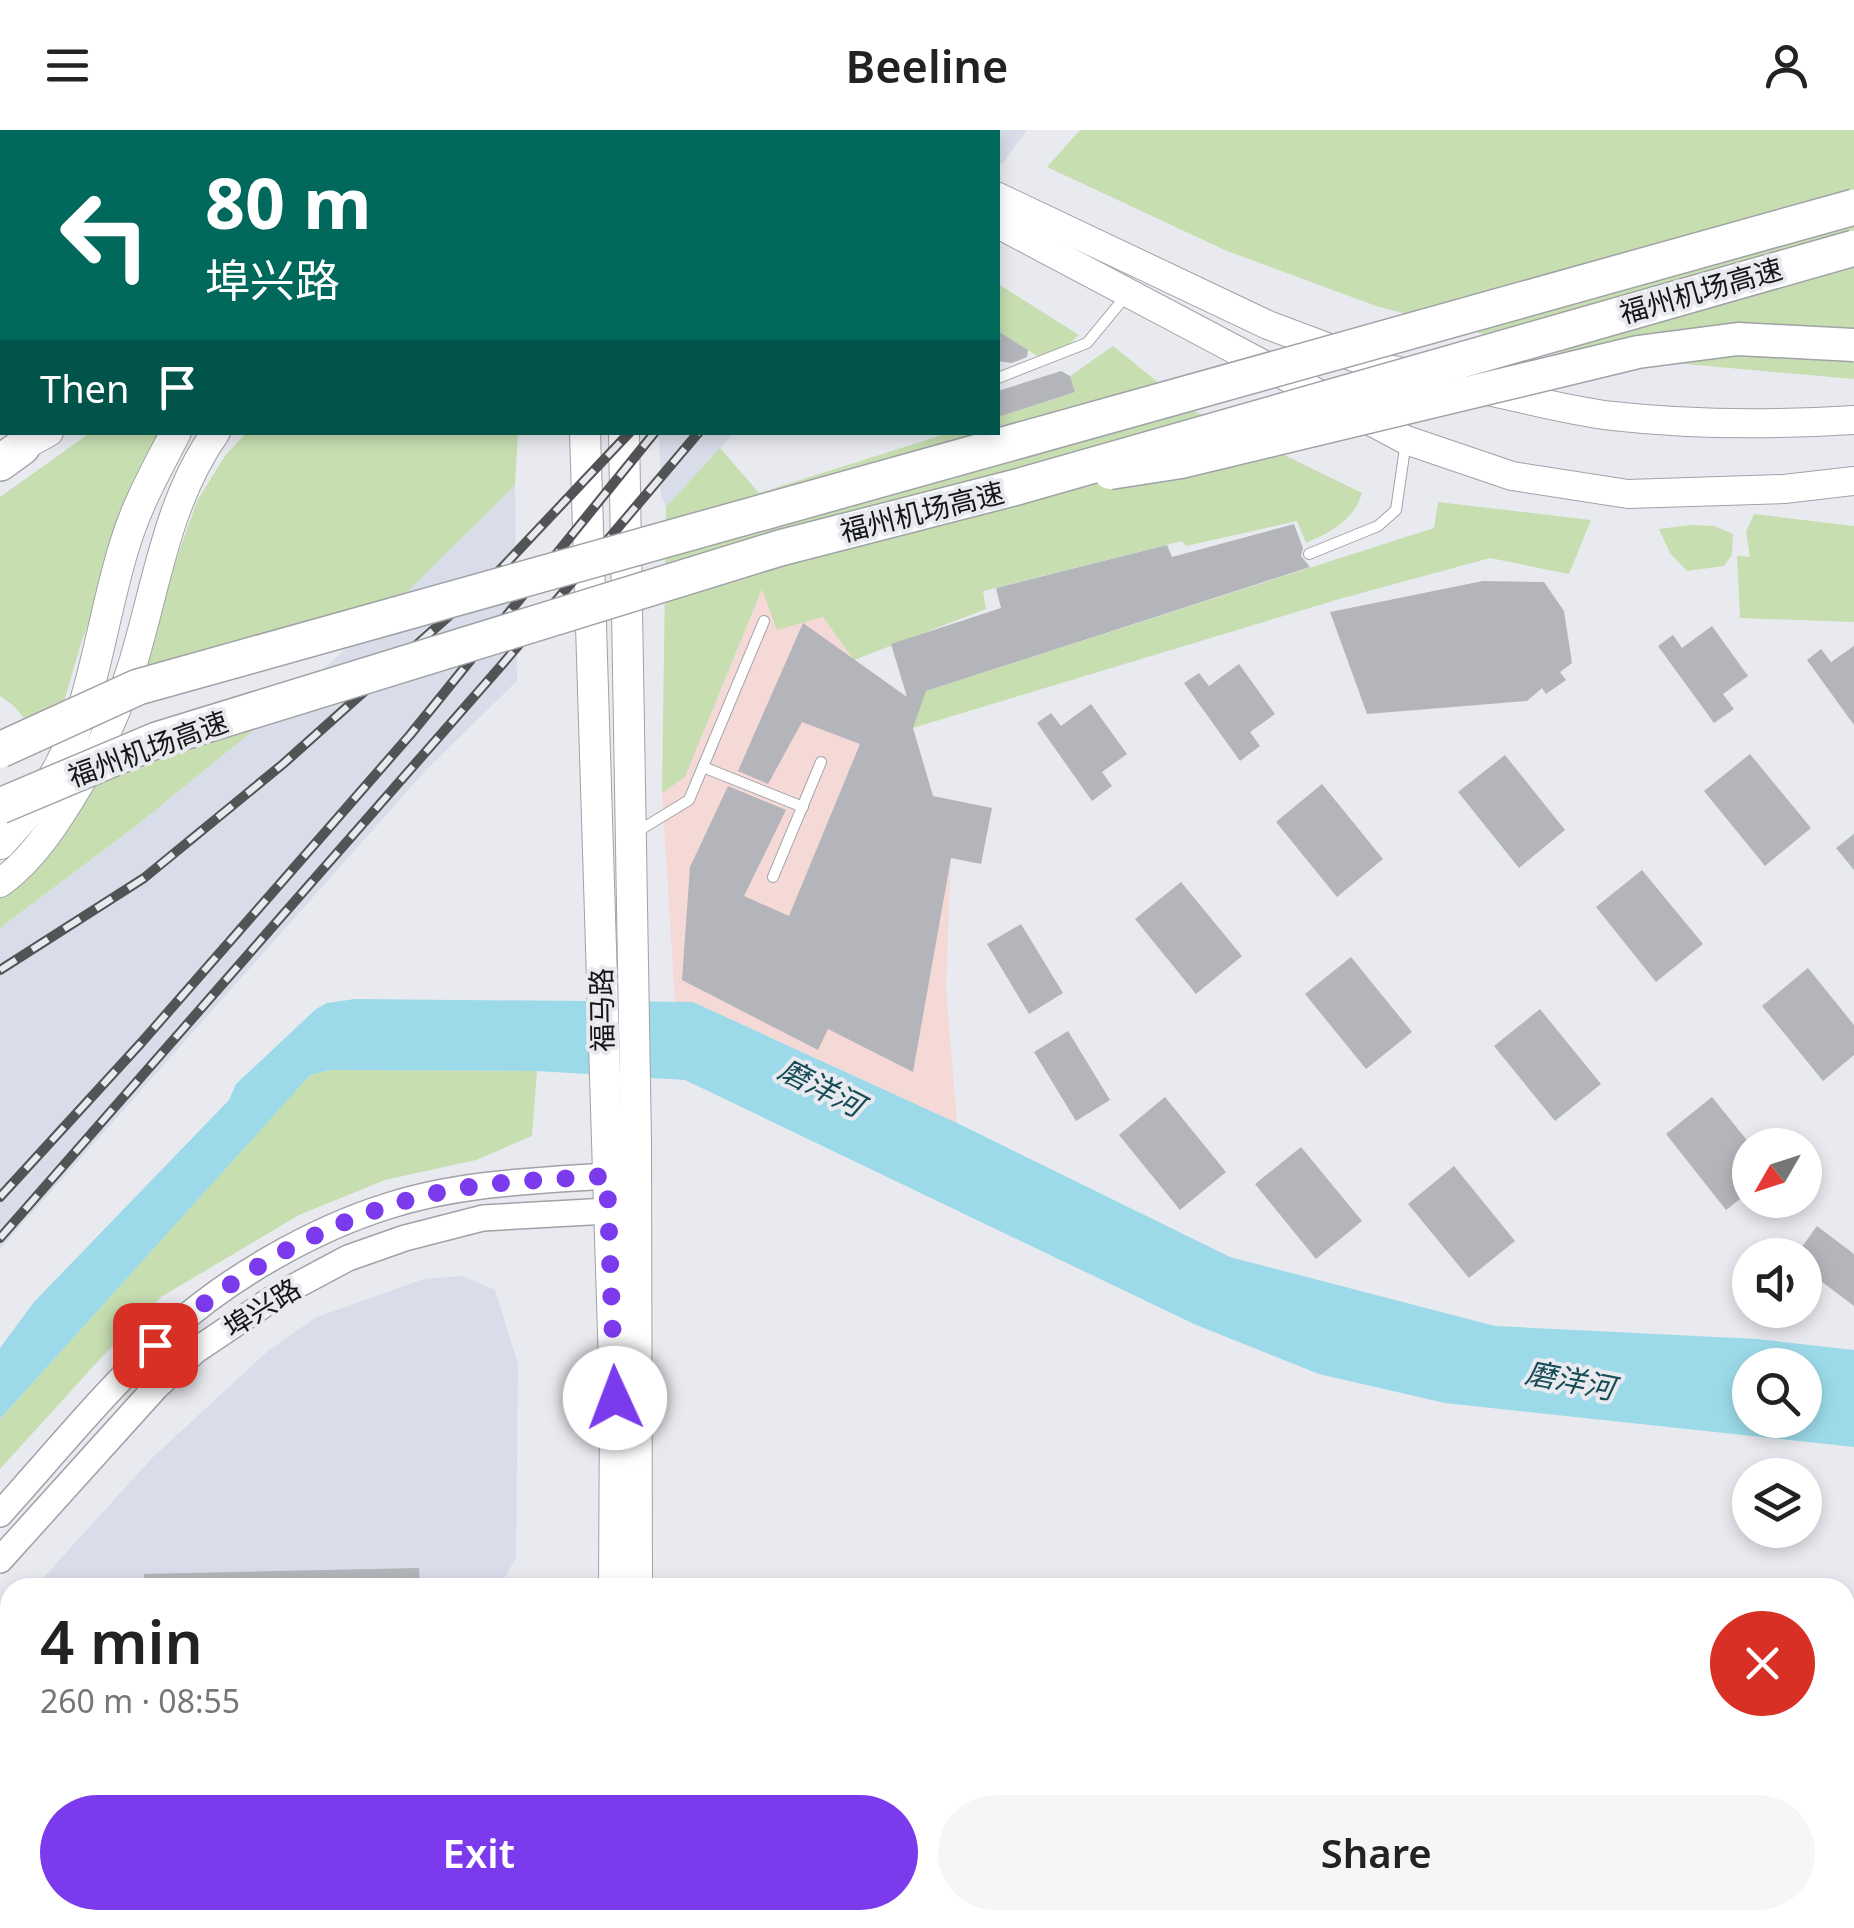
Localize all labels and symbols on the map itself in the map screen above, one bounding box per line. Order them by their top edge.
street label: 福州机场高速 [1615,249,1787,331]
street label: 福州机场高速 [836,472,1008,550]
street label: 福州机场高速 [62,701,233,795]
street label: 福马路 [581,968,621,1052]
water label: 磨洋河 [772,1048,876,1128]
north arrow [1732,1128,1822,1218]
street label: 埠兴路 [216,1269,307,1346]
pin [113,1303,198,1388]
position arrow [563,1346,667,1450]
water label: 磨洋河 [1522,1351,1623,1409]

